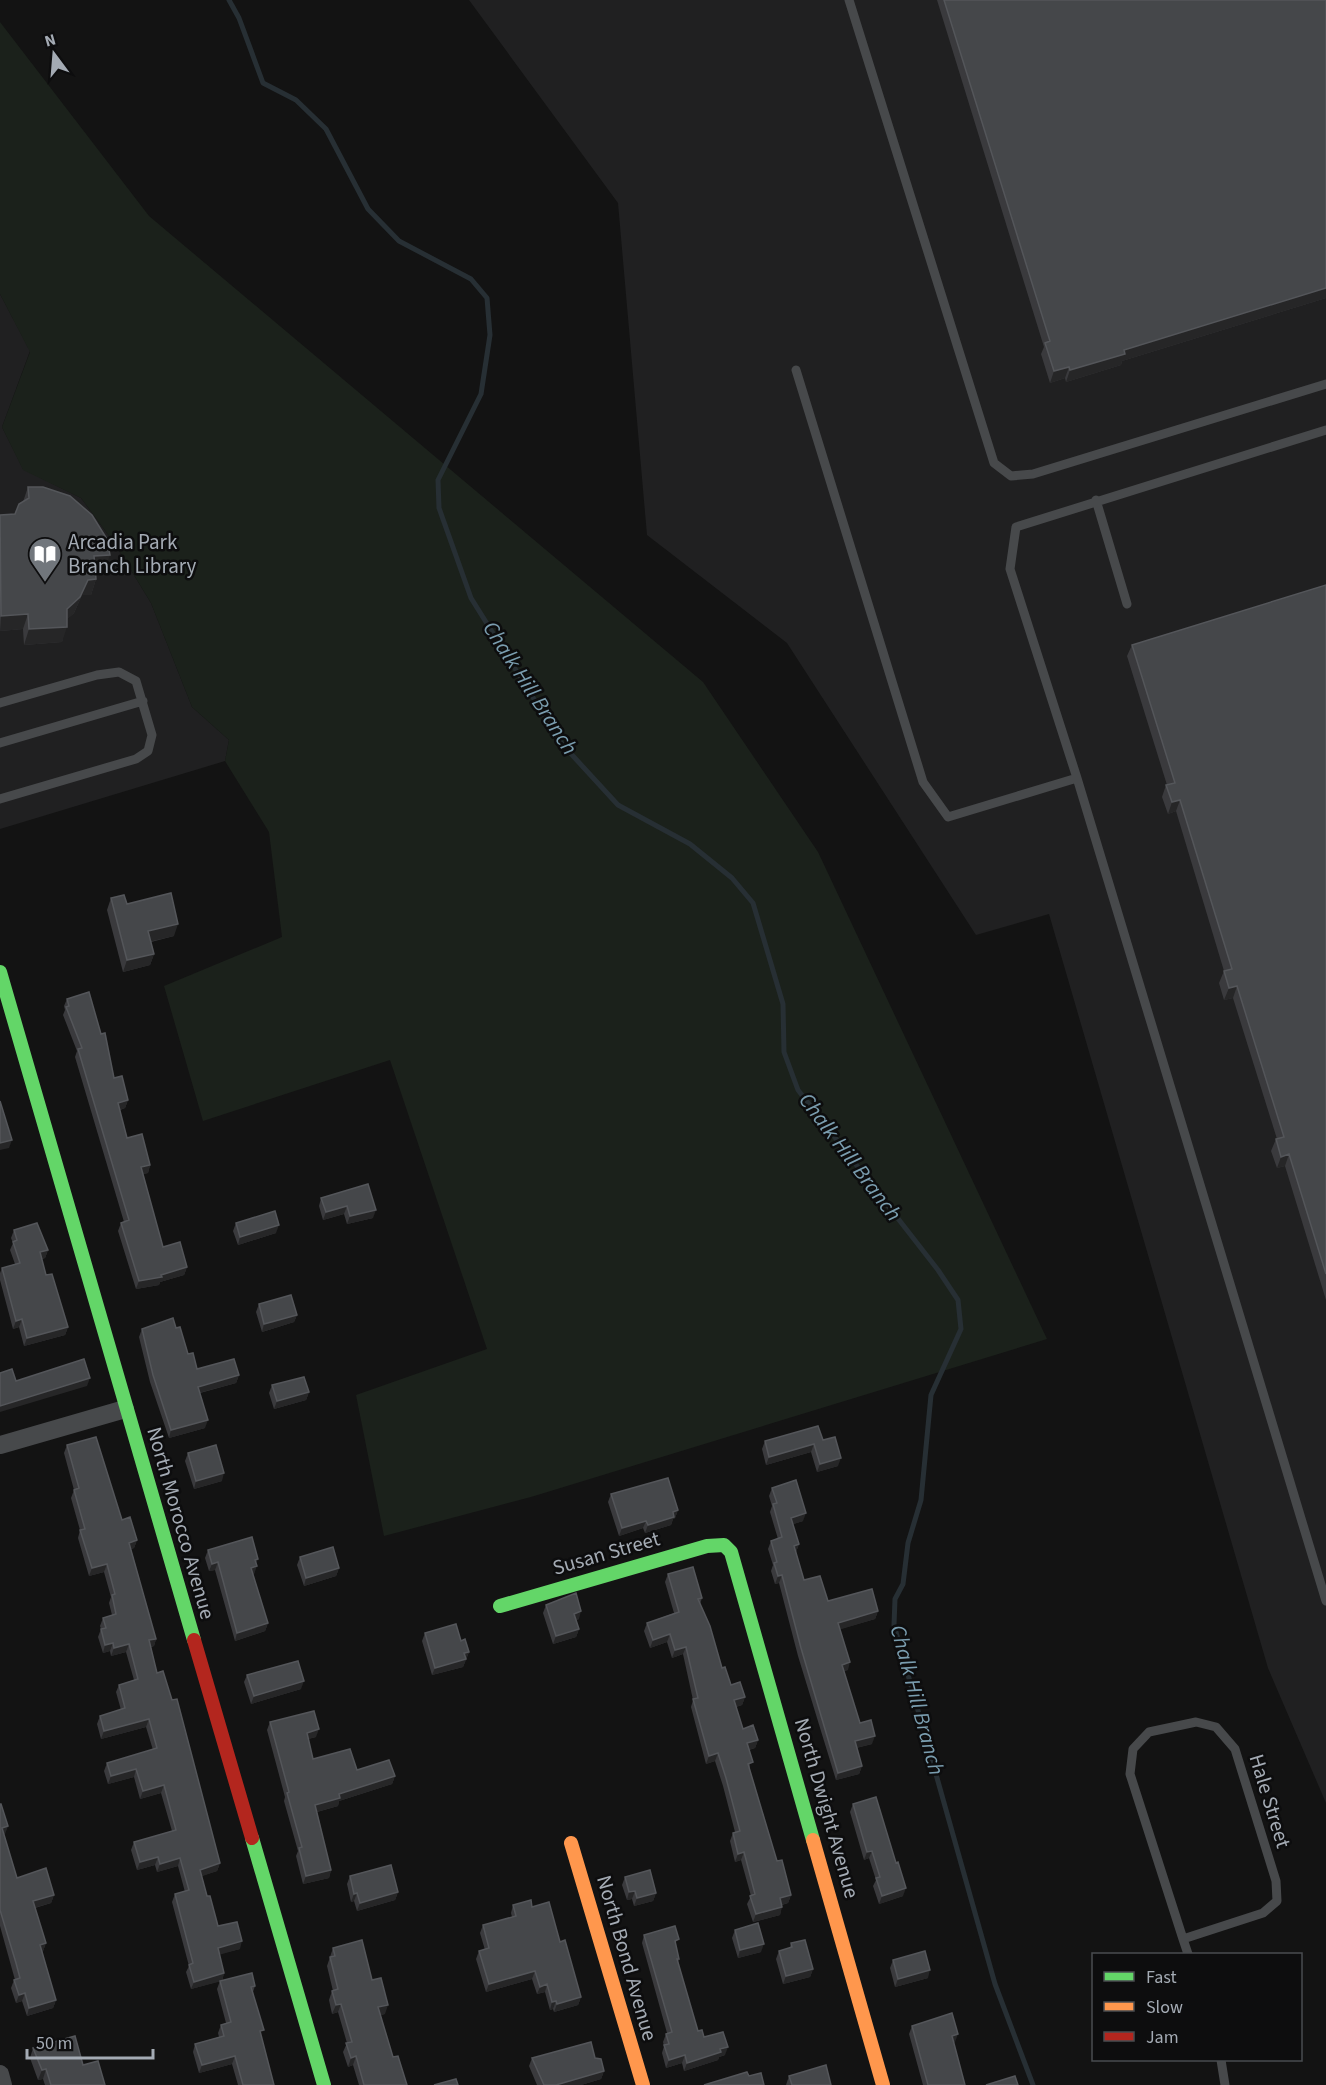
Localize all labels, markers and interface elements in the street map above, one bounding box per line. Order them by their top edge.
north arrow [24,24,84,84]
text: N [42,29,58,53]
place label: Arcadia Park Branch Library [68,527,197,581]
library icon: Arcadia Park Branch Library [27,536,63,583]
water label: Chalk Hill Branch [475,615,585,761]
water label: Chalk Hill Branch [791,1086,909,1228]
street label: North Morocco Avenue [139,1423,223,1623]
street label: Susan Street [549,1523,663,1583]
water label: Chalk Hill Branch [882,1621,952,1779]
street label: North Dwight Avenue [787,1714,867,1902]
street label: Hale Street [1241,1750,1299,1852]
street label: North Bond Avenue [589,1872,665,2044]
legend [1092,1953,1302,2061]
text: Fast [1146,1965,1177,1990]
text: Slow [1146,1995,1183,2020]
scale bar [27,2022,153,2060]
text: Jam [1146,2025,1179,2050]
text: 50 m [36,2031,72,2056]

